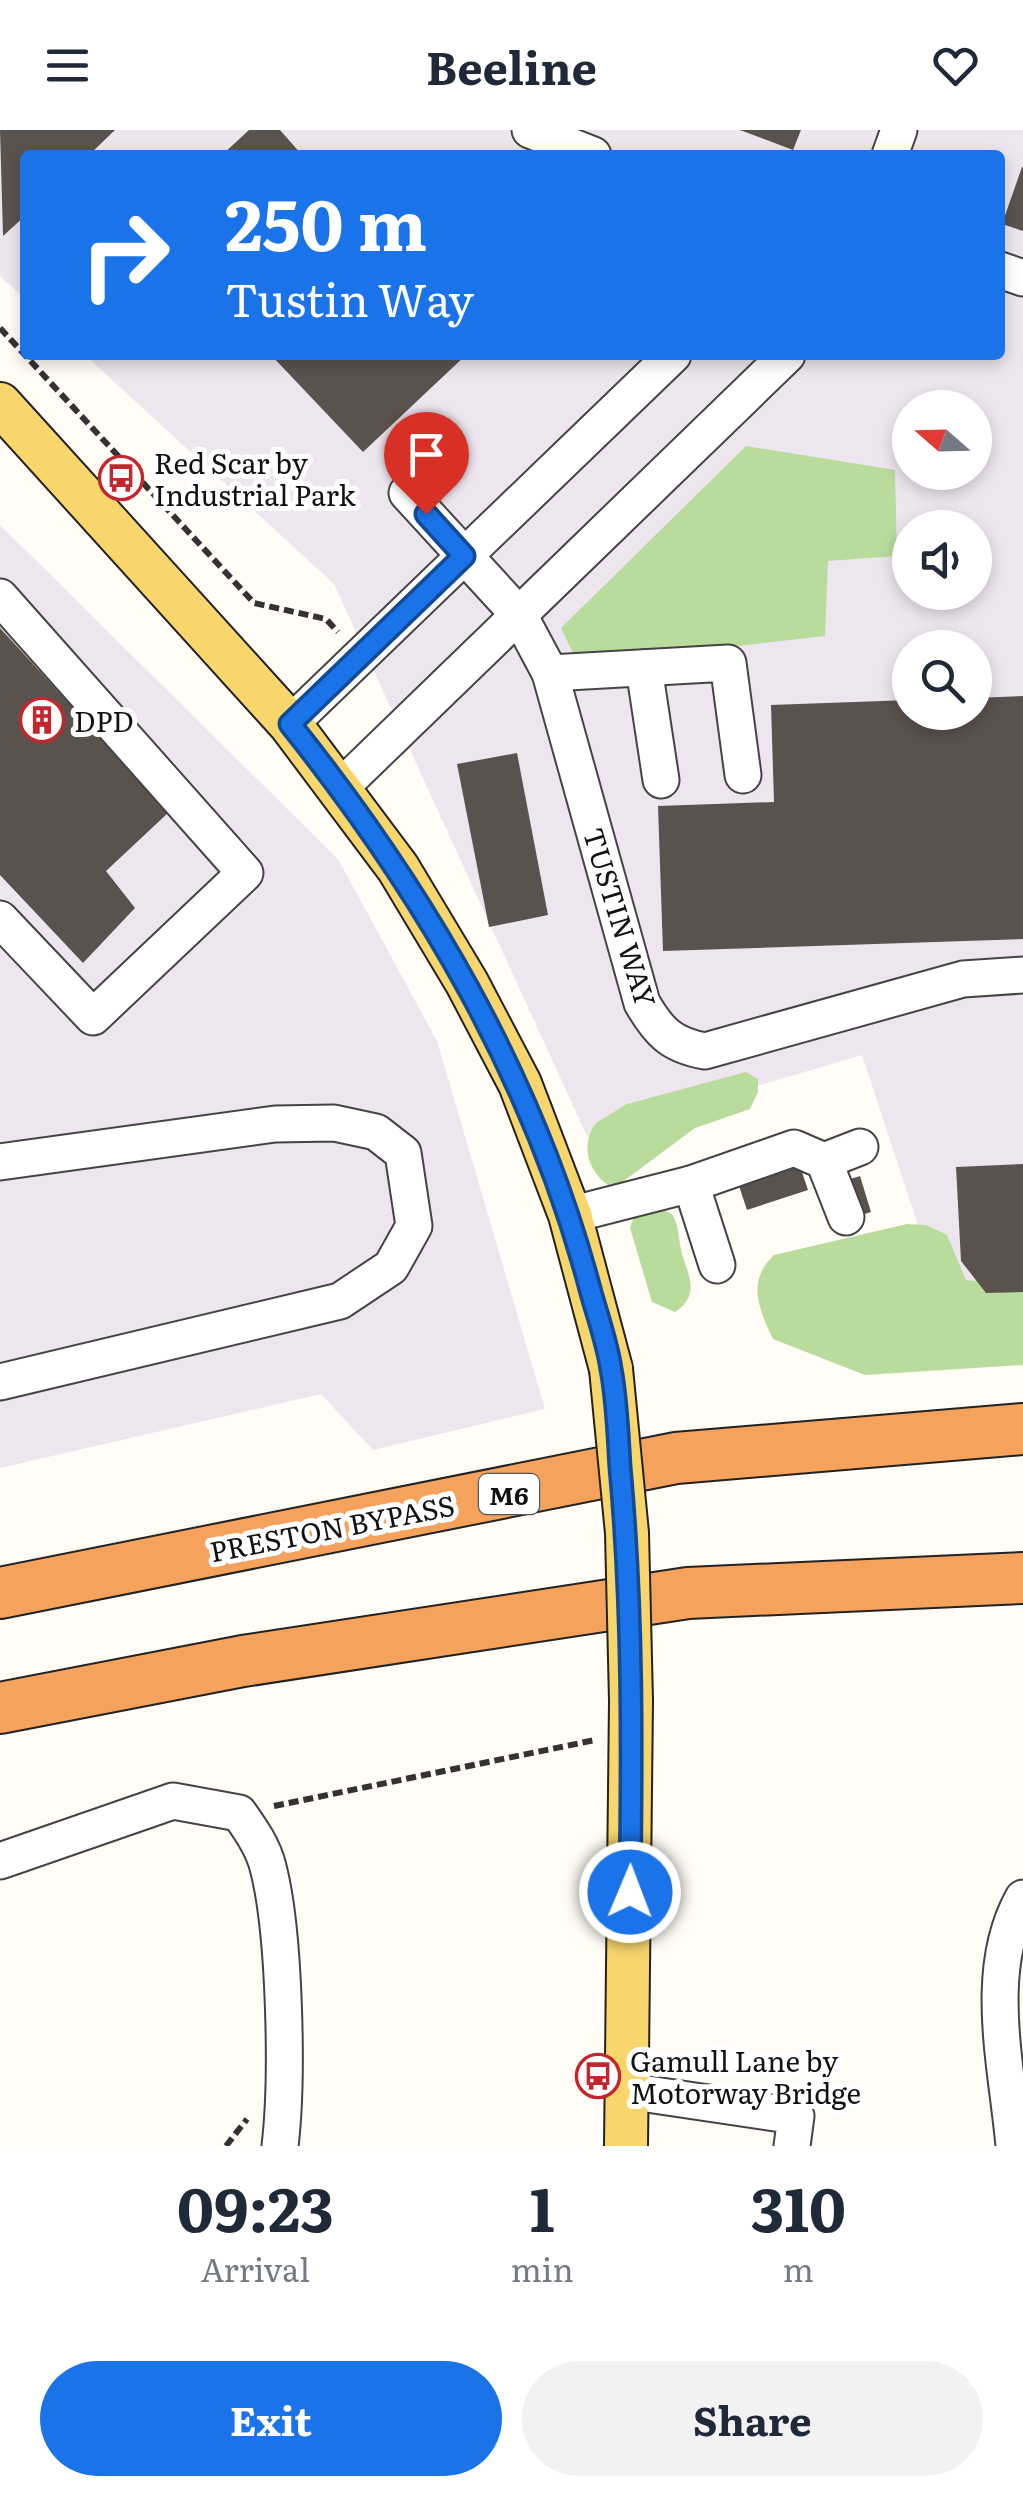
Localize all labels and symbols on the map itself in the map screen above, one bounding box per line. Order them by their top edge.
north arrow [892,390,992,490]
pin [384,412,469,515]
place label: Red Scar by Industrial Park [154,441,356,515]
bus stop icon: Red Scar by Industrial Park [98,455,144,501]
building icon: DPD [19,697,65,743]
place label: DPD [74,699,134,741]
street label: TUSTIN WAY [574,822,668,1012]
road number: M6 [479,1474,539,1514]
street label: PRESTON BYPASS [206,1483,458,1571]
position arrow [578,1840,682,1944]
place label: Gamull Lane by Motorway Bridge [630,2039,861,2113]
bus stop icon: Gamull Lane by Motorway Bridge [575,2053,621,2099]

